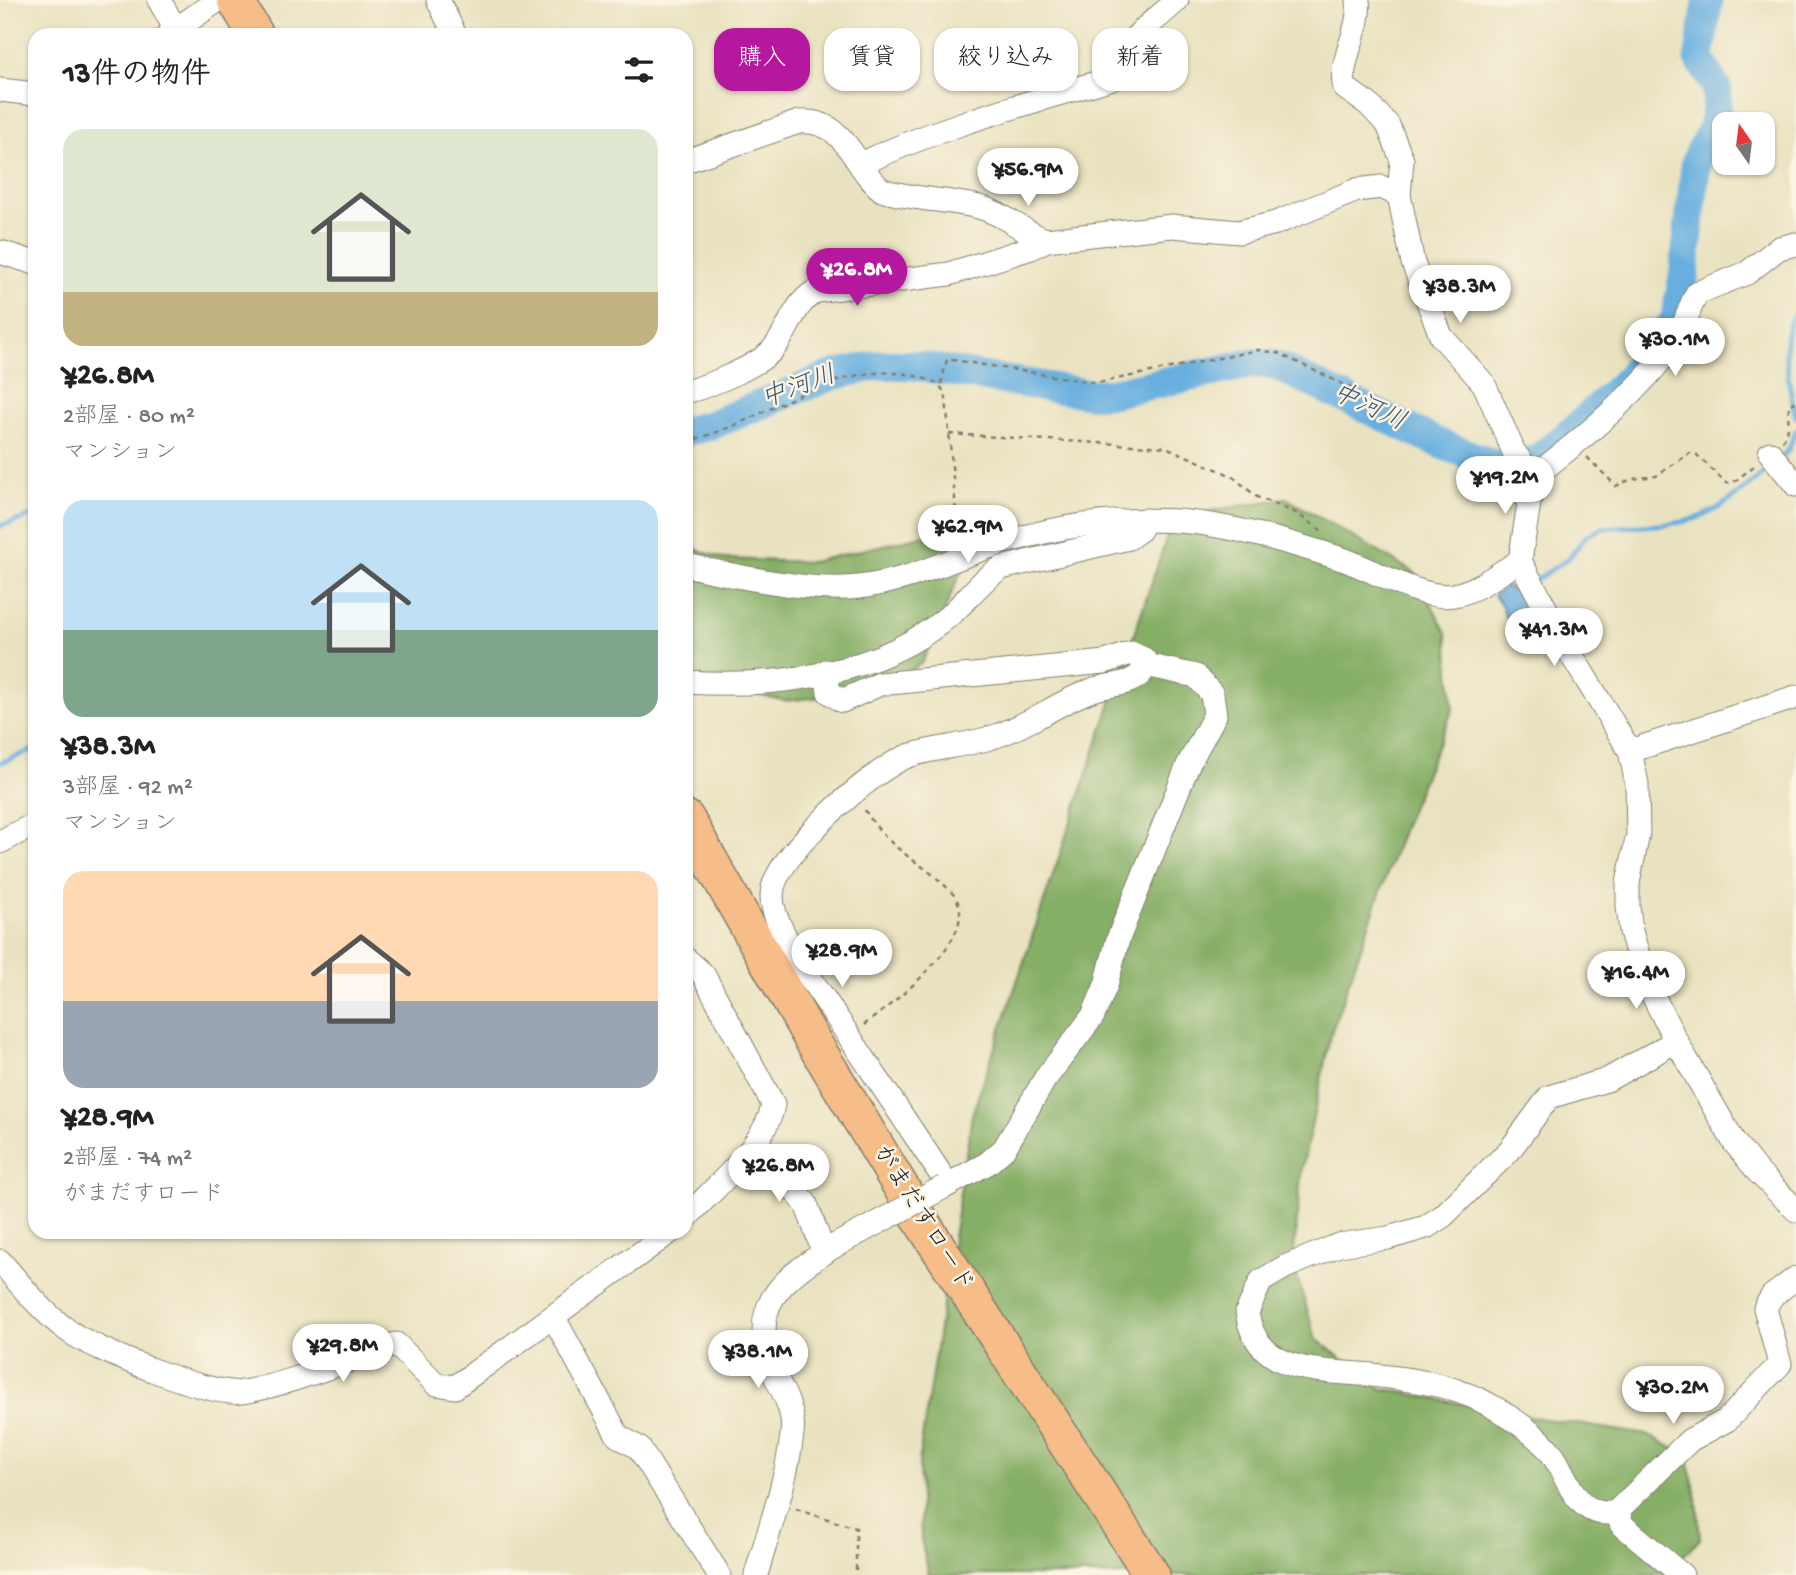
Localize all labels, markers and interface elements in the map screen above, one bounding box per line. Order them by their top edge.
chip: 購入 [714,28,810,91]
chip: 賃貸 [824,28,920,91]
chip: 絞り込み [934,28,1078,91]
chip: 新着 [1092,28,1188,91]
icon: filters [620,51,658,89]
text: 13件の物件 [63,59,211,94]
north arrow [1712,112,1774,175]
map controls [1712,112,1775,175]
pin: ¥56.9M [971,148,1085,208]
text: ¥56.9M [993,157,1063,184]
icon: home [298,174,424,300]
pin: ¥26.8M [800,248,914,308]
text: ¥26.8M [822,257,892,284]
pin: ¥38.3M [1403,266,1517,325]
text: ¥38.3M [1425,274,1495,301]
pin: ¥30.1M [1618,318,1732,378]
text: ¥30.1M [1641,327,1709,354]
water label: 中河川 [756,359,841,417]
text: ¥26.8M [63,360,154,395]
water label: 中河川 [1326,377,1411,440]
text: 2部屋 · 80 m² [63,404,195,431]
text: マンション [63,440,177,467]
pin: ¥19.2M [1448,456,1562,516]
text: ¥19.2M [1472,465,1538,492]
pin: ¥62.9M [911,505,1025,565]
text: ¥62.9M [934,514,1002,541]
icon: home [298,545,424,671]
pin: ¥41.3M [1497,608,1611,668]
text: ¥41.3M [1521,617,1587,644]
text: ¥38.3M [63,731,155,766]
text: 3部屋 · 92 m² [63,775,193,802]
text: マンション [63,811,177,838]
icon: home [298,916,424,1042]
pin: ¥28.9M [785,930,899,989]
text: ¥28.9M [807,938,877,965]
pin: ¥16.4M [1579,951,1693,1011]
text: ¥16.4M [1603,960,1669,987]
text: ¥28.9M [63,1102,153,1137]
street label: がまだすロード [865,1140,979,1298]
pin: ¥26.8M [722,1144,836,1204]
text: 2部屋 · 74 m² [63,1146,192,1173]
text: ¥26.8M [744,1153,814,1180]
text: がまだすロード [63,1182,224,1209]
pin: ¥29.8M [286,1324,400,1384]
pin: ¥38.1M [701,1330,815,1390]
text: ¥29.8M [308,1333,378,1360]
text: ¥38.1M [724,1339,792,1366]
pin: ¥30.2M [1616,1366,1730,1426]
text: ¥30.2M [1638,1375,1708,1402]

